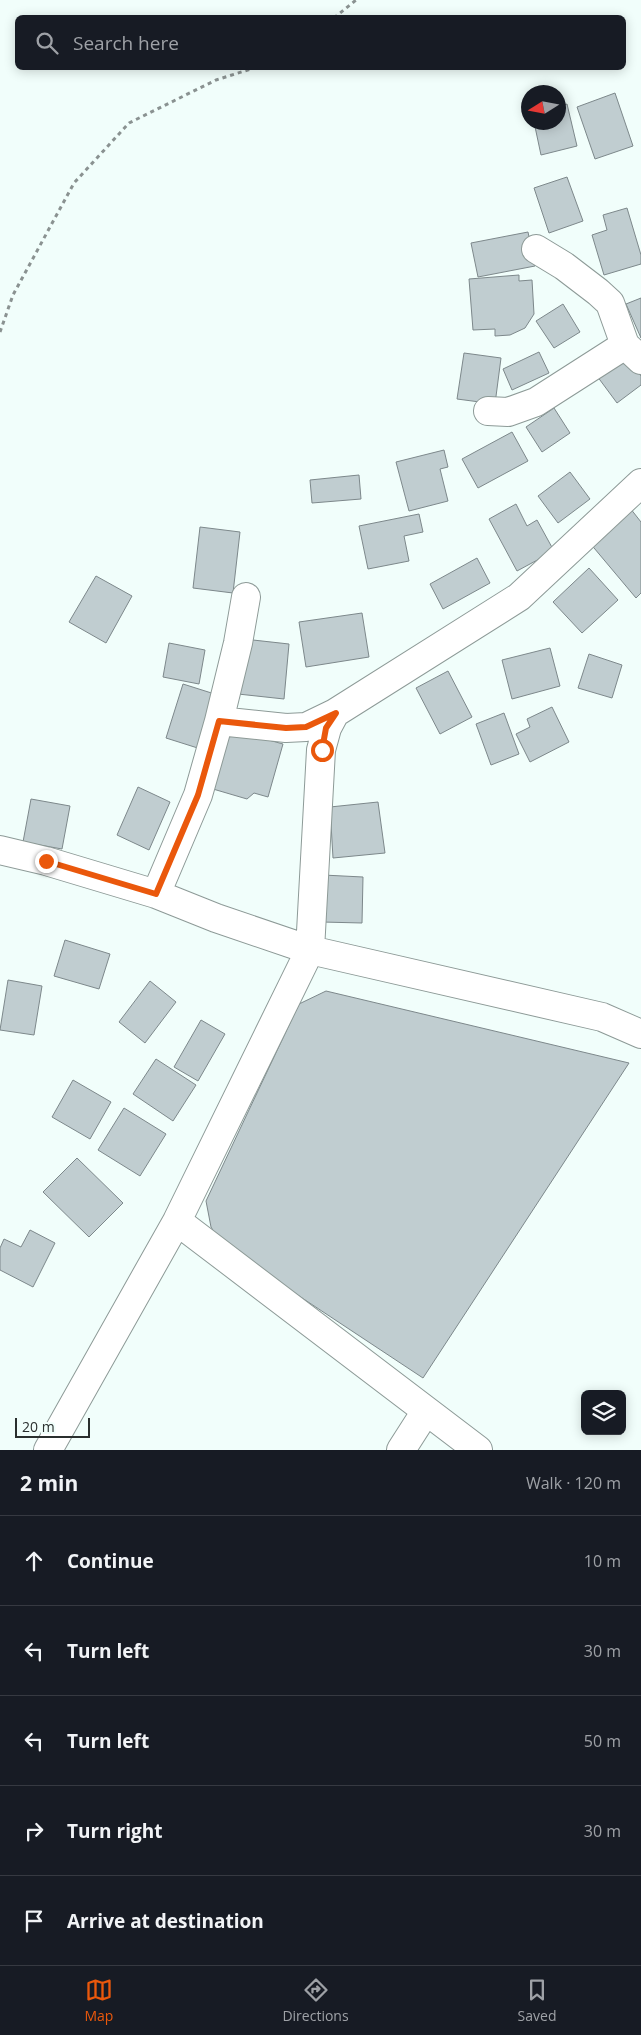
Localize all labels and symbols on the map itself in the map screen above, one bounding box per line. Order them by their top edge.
north arrow [521,85,566,130]
route start [311,739,334,762]
route end [35,850,58,873]
scale bar [15,1415,90,1438]

